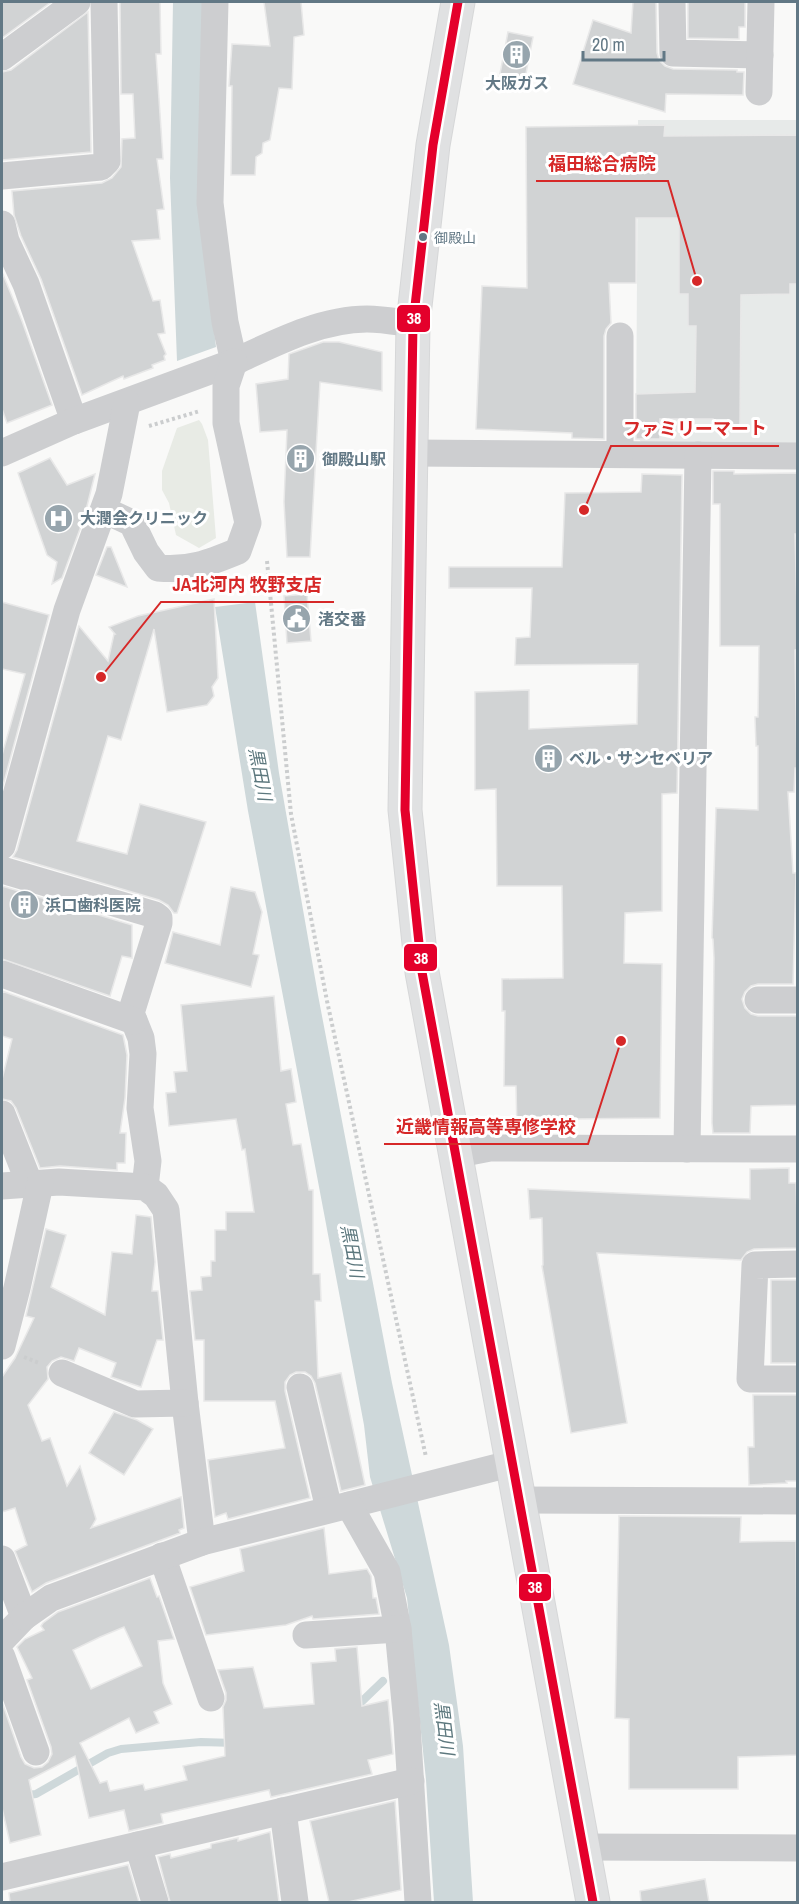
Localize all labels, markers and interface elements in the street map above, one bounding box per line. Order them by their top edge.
scale bar [583,24,664,62]
text: 20 m [592,32,625,57]
building icon: 大阪ガス [501,39,533,71]
place label: 大阪ガス [485,72,549,94]
callout: 福田総合病院 [536,145,668,181]
text: 福田総合病院 [548,151,656,176]
place label: 御殿山 [434,229,476,247]
marker: 御殿山 [417,231,429,243]
line badge: 38 [396,304,431,333]
text: 38 [407,307,421,329]
callout: ファミリーマート [611,410,779,446]
text: ファミリーマート [623,416,767,441]
building icon: 御殿山駅 [285,443,317,475]
place label: 御殿山駅 [322,448,386,470]
hospital icon: 大潤会クリニック [43,502,75,534]
place label: 大潤会クリニック [80,507,208,529]
callout: JA北河内 牧野支店 [161,566,334,602]
text: JA北河内 牧野支店 [173,572,321,597]
public building icon: 渚交番 [281,603,313,635]
place label: 渚交番 [318,608,366,630]
building icon: ベル・サンセベリア [532,742,564,774]
water label: 黒田川 [243,745,278,805]
place label: ベル・サンセベリア [569,747,713,769]
building icon: 浜口歯科医院 [8,889,40,921]
place label: 浜口歯科医院 [45,894,141,916]
line badge: 38 [403,943,438,972]
text: 38 [414,947,428,969]
callout: 近畿情報高等専修学校 [384,1108,588,1144]
text: 近畿情報高等専修学校 [396,1114,576,1139]
water label: 黒田川 [335,1222,370,1282]
line badge: 38 [518,1573,552,1602]
text: 38 [528,1576,542,1598]
water label: 黒田川 [429,1700,460,1758]

